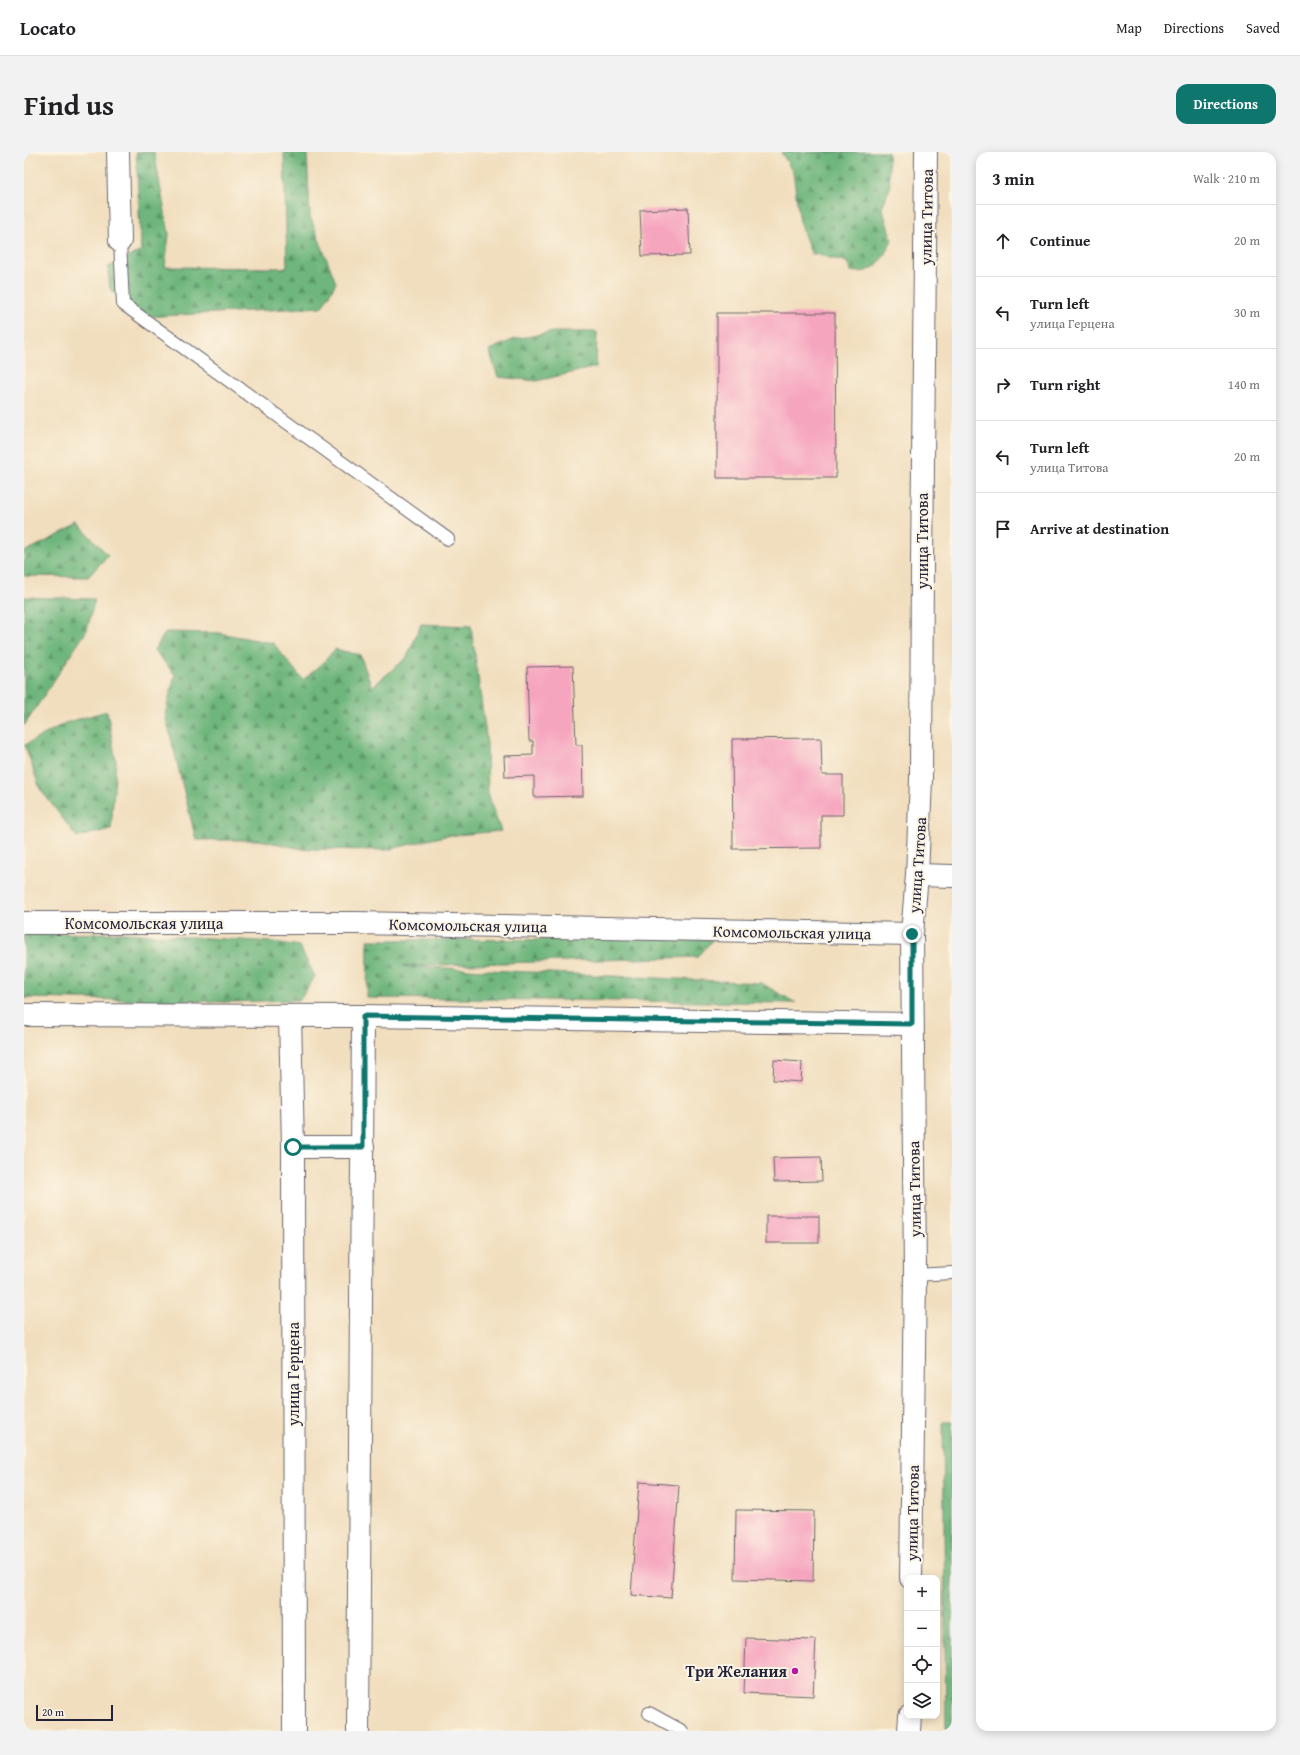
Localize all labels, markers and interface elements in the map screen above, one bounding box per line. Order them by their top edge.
text: Locato [20,14,76,42]
text: Map [1116,18,1142,38]
text: Directions [1164,18,1224,38]
text: Saved [1246,18,1280,38]
text: Find us [24,84,114,125]
button: Directions [1176,84,1276,124]
text: 3 min [992,166,1034,191]
street label: улица Титова [913,168,939,266]
text: Walk · 210 m [1193,169,1260,188]
icon: ahead [992,230,1014,252]
text: Continue [1030,230,1091,251]
text: 20 m [1234,231,1260,250]
text: Turn left [1030,293,1089,314]
icon: left [992,302,1014,324]
text: 30 m [1234,303,1260,322]
text: улица Герцена [1030,314,1115,333]
icon: right [992,374,1014,396]
text: Turn right [1030,374,1101,395]
text: 140 m [1228,375,1260,394]
text: Turn left [1030,437,1089,458]
icon: left [992,446,1014,468]
text: 20 m [1234,447,1260,466]
text: улица Титова [1030,458,1108,477]
street label: улица Титова [910,492,934,590]
icon: arrive [992,518,1014,540]
text: Arrive at destination [1030,518,1169,539]
street label: улица Титова [902,816,932,915]
street label: Комсомольская улица [65,911,224,935]
street label: Комсомольская улица [389,912,548,938]
street label: Комсомольская улица [713,919,872,945]
route end [903,925,921,943]
route start [284,1138,302,1156]
street label: улица Титова [901,1140,927,1238]
street label: улица Герцена [281,1322,305,1427]
street label: улица Титова [899,1464,925,1562]
map controls [904,1575,940,1719]
button: + [904,1575,940,1611]
button: − [904,1611,940,1647]
button: locate [904,1647,940,1683]
place label: Три Желания [686,1659,787,1683]
marker: Три Желания [790,1666,800,1676]
button: layers [904,1683,940,1719]
scale bar [36,1703,113,1722]
text: 20 m [42,1704,64,1720]

